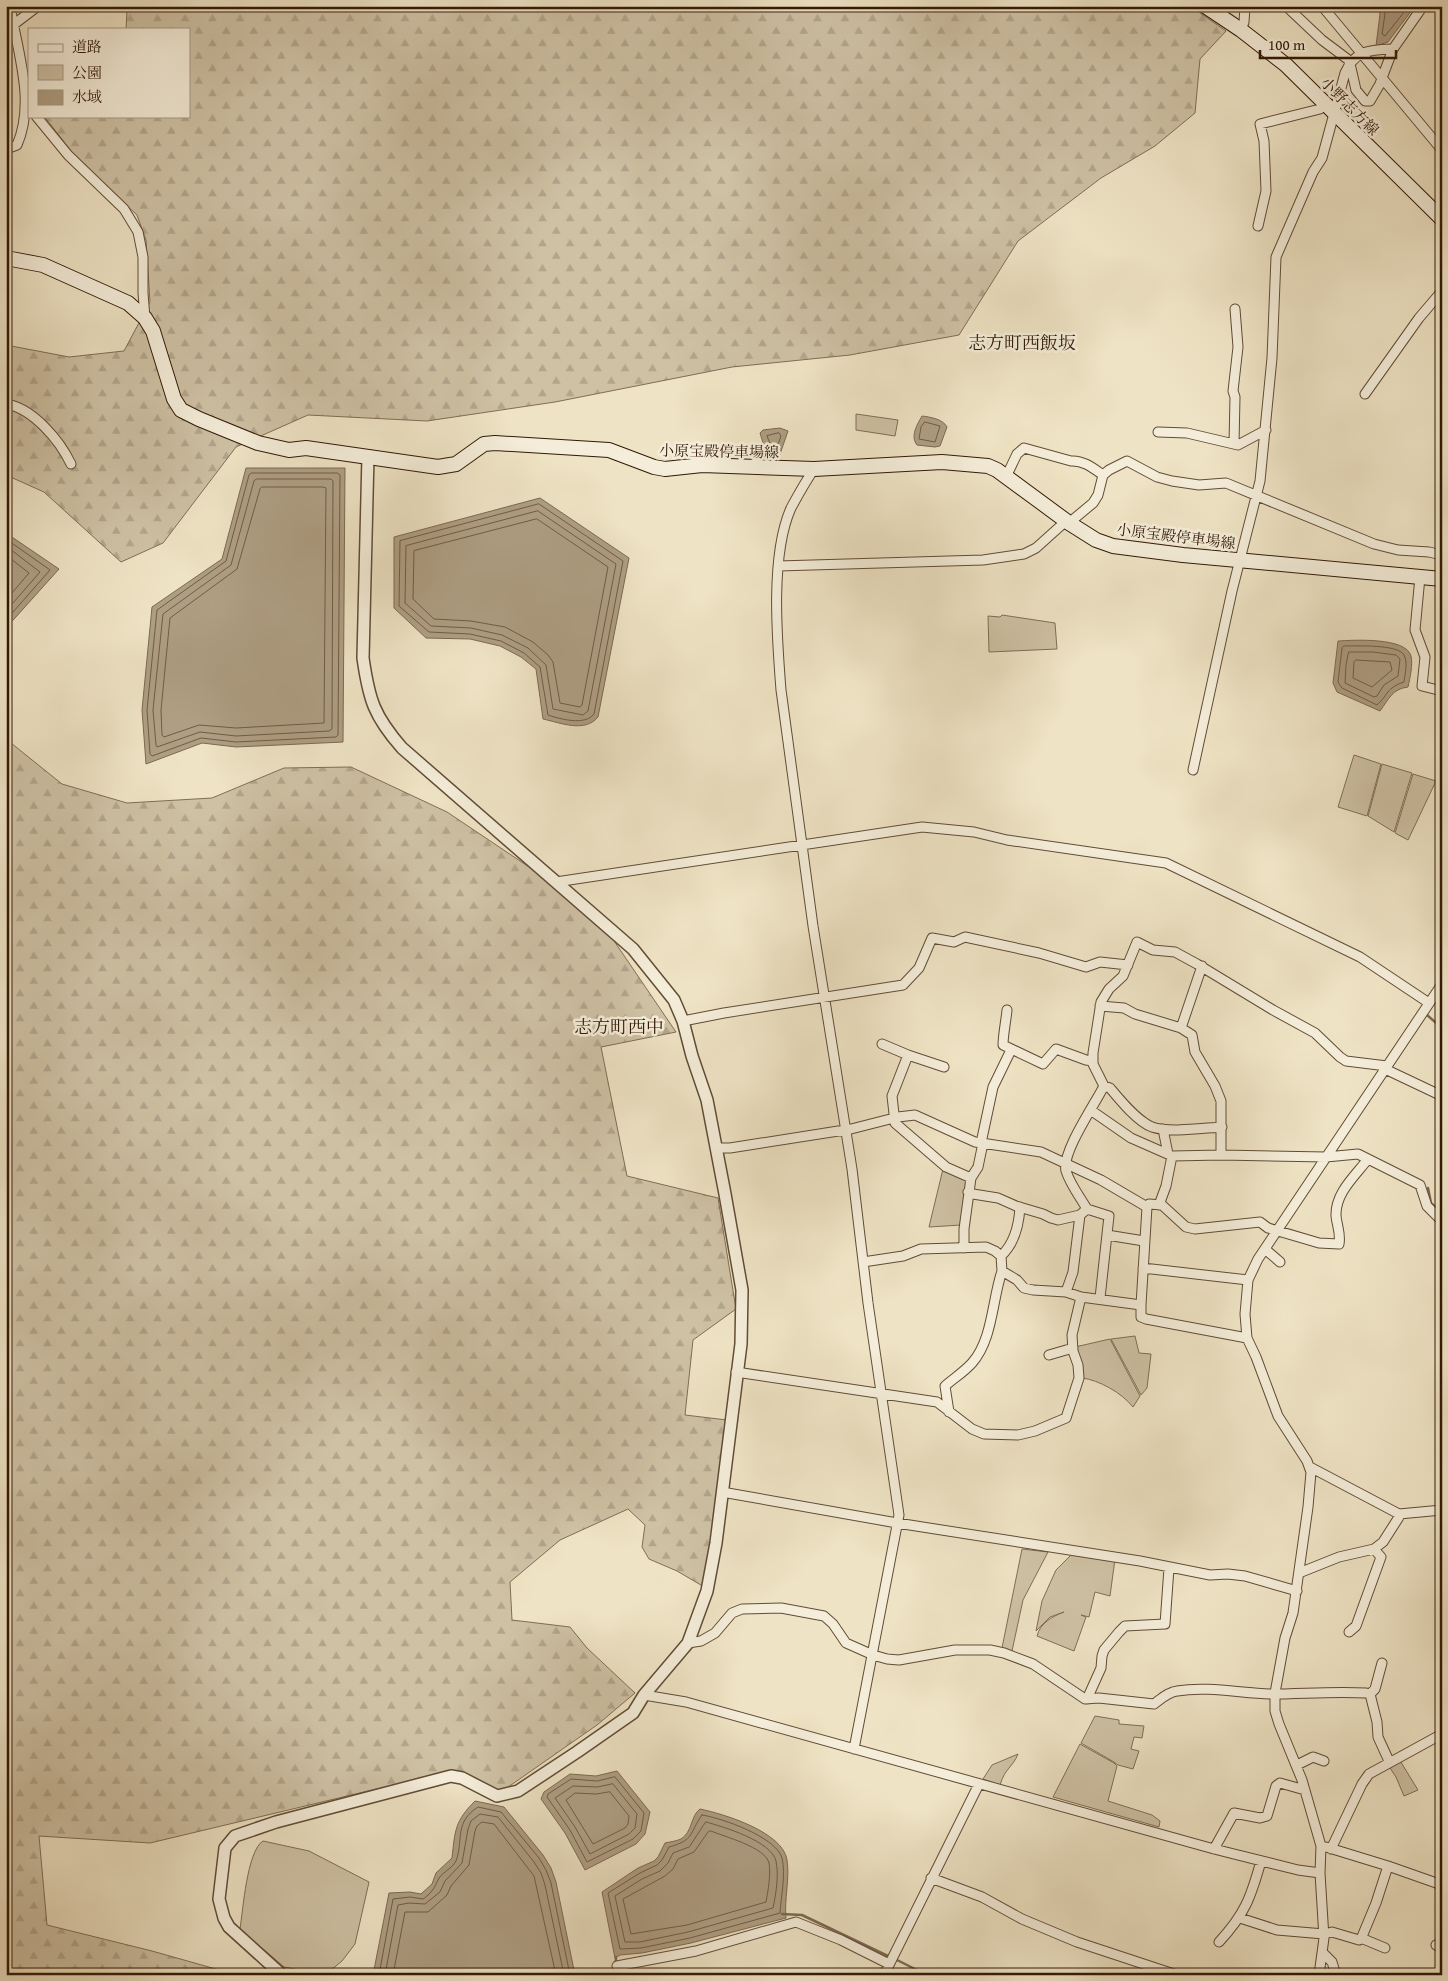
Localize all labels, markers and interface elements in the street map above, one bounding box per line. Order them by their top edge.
legend [28,28,190,118]
scale bar [1260,28,1397,60]
text: 100 m [1268,34,1306,55]
text: 道路 [72,36,102,57]
text: 公園 [72,62,102,83]
street label: 小野志方線 [1316,72,1384,140]
text: 水域 [72,86,102,107]
district label: 志方町西飯坂 [968,329,1076,356]
street label: 小原宝殿停車場線 [659,439,779,463]
street label: 小原宝殿停車場線 [1115,518,1237,554]
district label: 志方町西中 [574,1013,664,1040]

